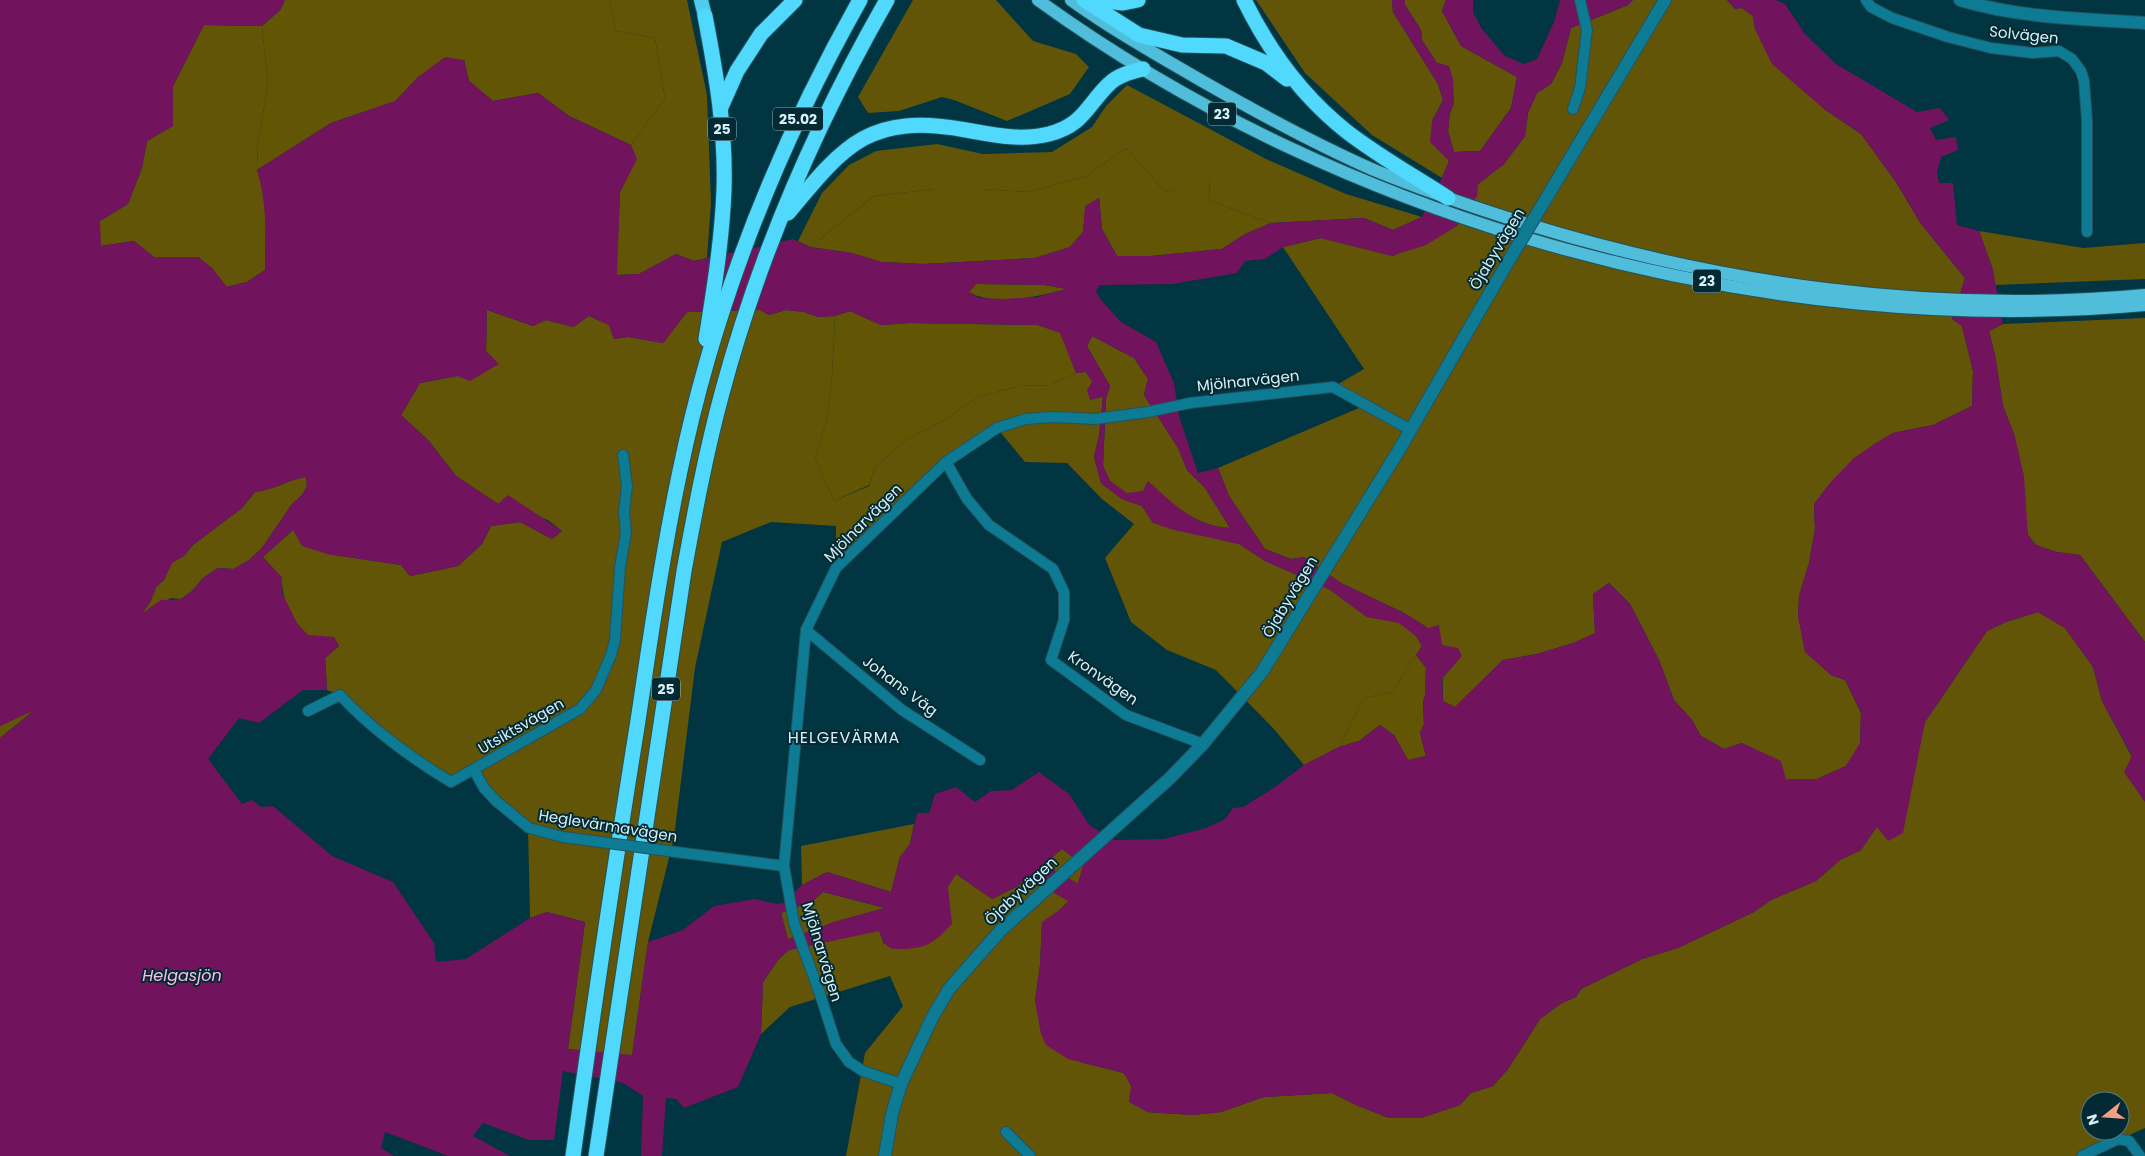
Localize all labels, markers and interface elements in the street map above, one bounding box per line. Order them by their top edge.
street label: Solvägen [1988,20,2060,49]
road number: 23 [1208,102,1236,126]
road number: 25.02 [773,108,823,130]
road number: 25 [708,118,736,140]
street label: Öjabyvägen [1464,204,1529,294]
road number: 23 [1693,270,1721,292]
street label: Mjölnarvägen [1196,365,1300,396]
street label: Mjölnarvägen [819,479,906,566]
street label: Öjabyvägen [1257,552,1322,642]
street label: Kronvägen [1064,646,1143,710]
street label: Johans Väg [858,650,942,721]
road number: 25 [652,678,680,701]
street label: Utsiktsvägen [474,693,567,759]
district label: HELGEVÄRMA [788,726,900,749]
street label: Heglevärmavägen [537,804,679,847]
street label: Öjabyvägen [980,852,1061,930]
street label: Mjölnarvägen [797,900,848,1004]
water label: Helgasjön [142,964,222,987]
north arrow [2080,1091,2130,1141]
text: N [2081,1112,2104,1128]

